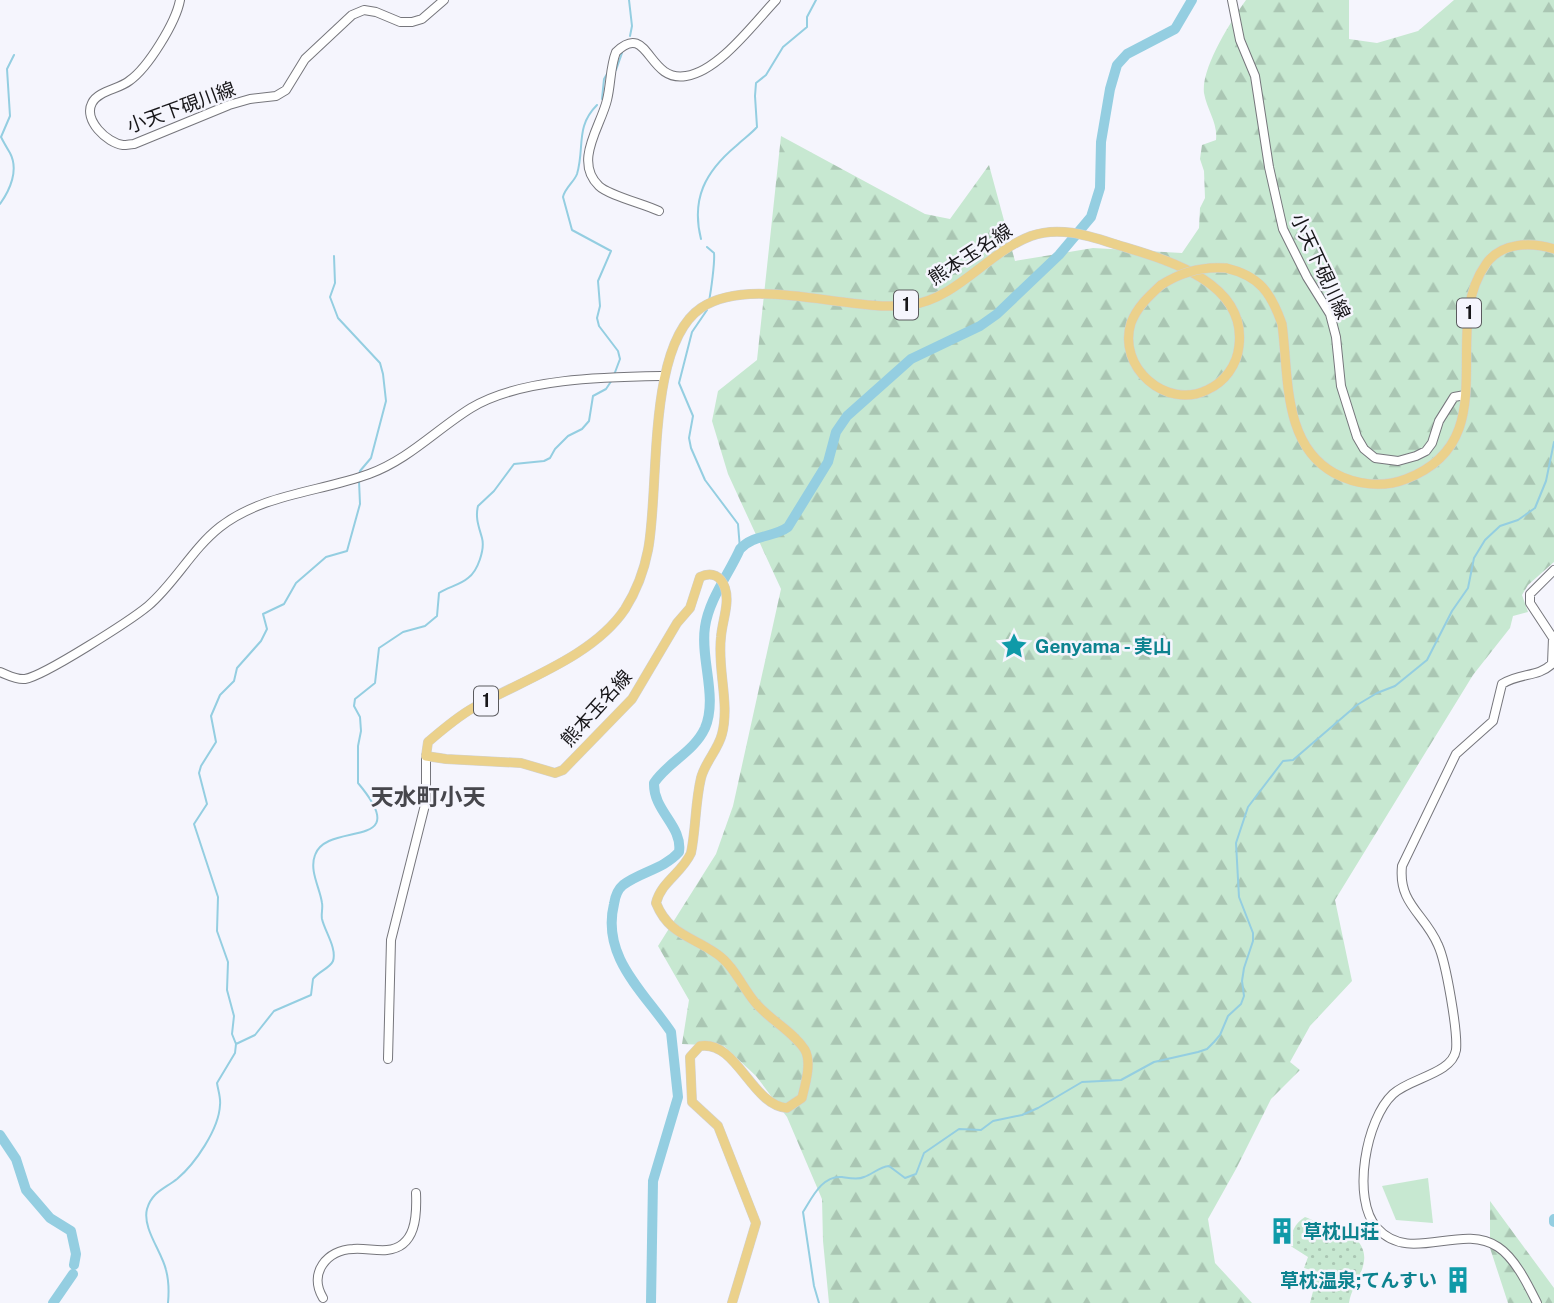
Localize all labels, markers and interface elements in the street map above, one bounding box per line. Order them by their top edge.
street label: 小天下硯川線 [124,77,238,137]
street label: 小天下硯川線 [1287,210,1355,322]
street label: 熊本玉名線 [924,219,1016,289]
road number: 1 [894,290,918,320]
road number: 1 [1457,298,1481,328]
place icon: Genyama - 実山 [999,631,1029,661]
place label: Genyama - 実山 [1035,635,1172,657]
street label: 熊本玉名線 [556,665,636,751]
road number: 1 [474,686,498,716]
district label: 天水町小天 [371,783,486,810]
building icon: 草枕山荘 [1267,1216,1297,1246]
place label: 草枕山荘 [1303,1220,1379,1242]
building icon: 草枕温泉;てんすい [1443,1265,1473,1295]
place label: 草枕温泉;てんすい [1280,1269,1437,1291]

